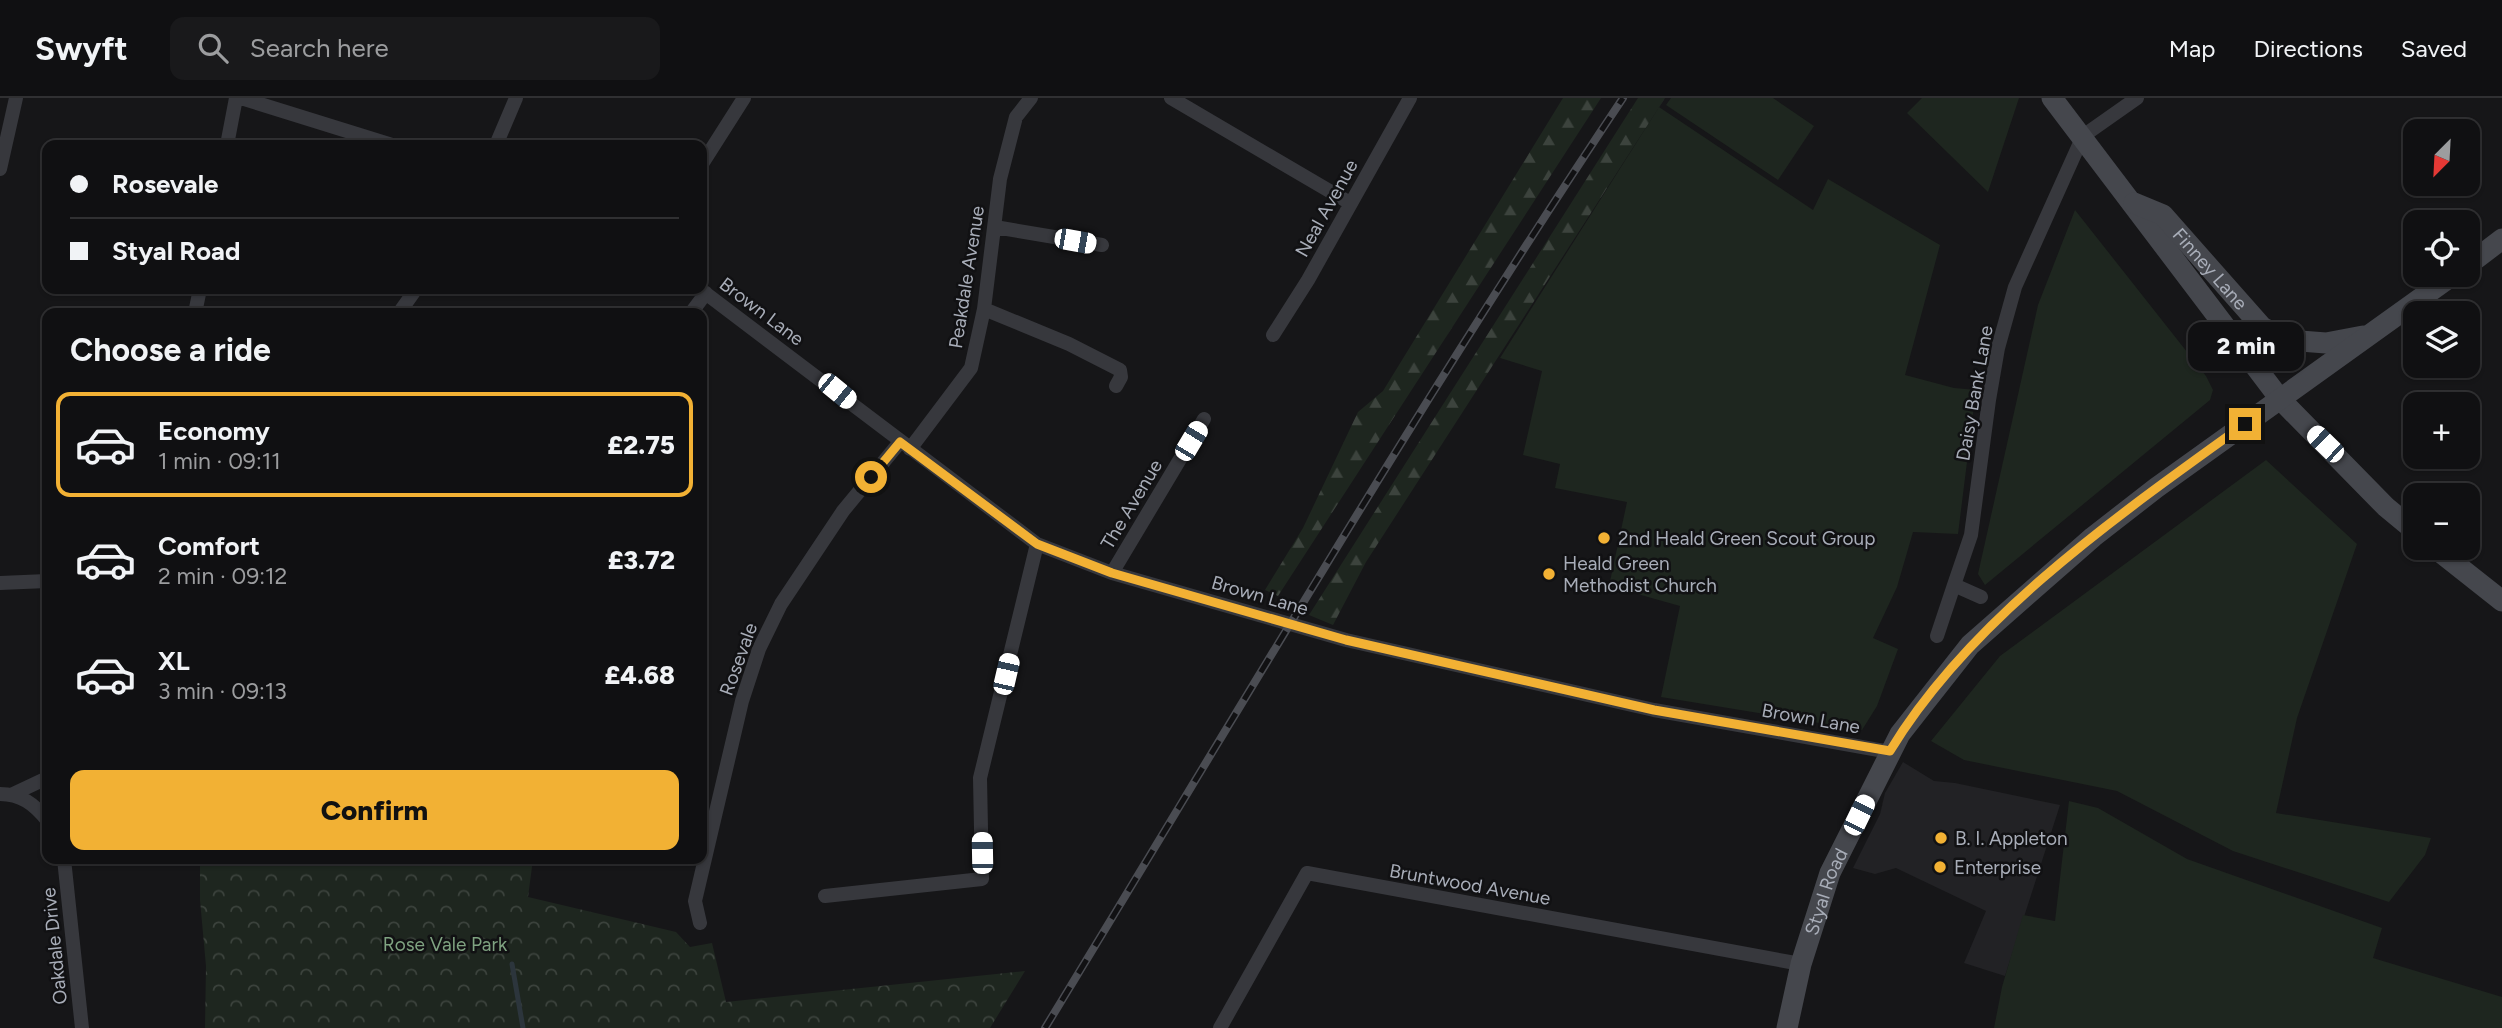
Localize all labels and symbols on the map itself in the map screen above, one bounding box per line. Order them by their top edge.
north arrow [2403,119,2480,196]
street label: Neal Avenue [1290,155,1363,261]
street label: Peakdale Avenue [944,204,989,350]
street label: Finney Lane [2168,223,2252,315]
car [1053,227,1098,255]
street label: Brown Lane [715,272,808,351]
callout: 2 min [2187,322,2303,372]
street label: Daisy Bank Lane [1951,324,1998,463]
car [815,370,860,412]
route end [2229,408,2261,440]
car [1172,418,1211,464]
car [2303,422,2348,466]
street label: The Avenue [1096,455,1167,553]
route start [855,461,887,493]
place label: 2nd Heald Green Scout Group [1618,527,1875,550]
marker: 2nd Heald Green Scout Group [1596,530,1612,546]
place label: Heald Green Methodist Church [1563,552,1717,597]
marker: Heald Green Methodist Church [1541,566,1557,582]
street label: Brown Lane [1209,571,1311,620]
street label: Rosevale [715,620,762,699]
car [992,651,1021,697]
street label: Brown Lane [1760,699,1862,738]
car [1841,792,1878,838]
place label: B. I. Appleton [1955,827,2068,850]
marker: B. I. Appleton [1933,830,1949,846]
car [972,832,993,874]
street label: Styal Road [1800,844,1853,938]
place label: Enterprise [1954,856,2041,879]
street label: Bruntwood Avenue [1388,859,1552,910]
marker: Enterprise [1932,859,1948,875]
street label: Oakdale Drive [37,886,72,1006]
park label: Rose Vale Park [383,933,508,956]

